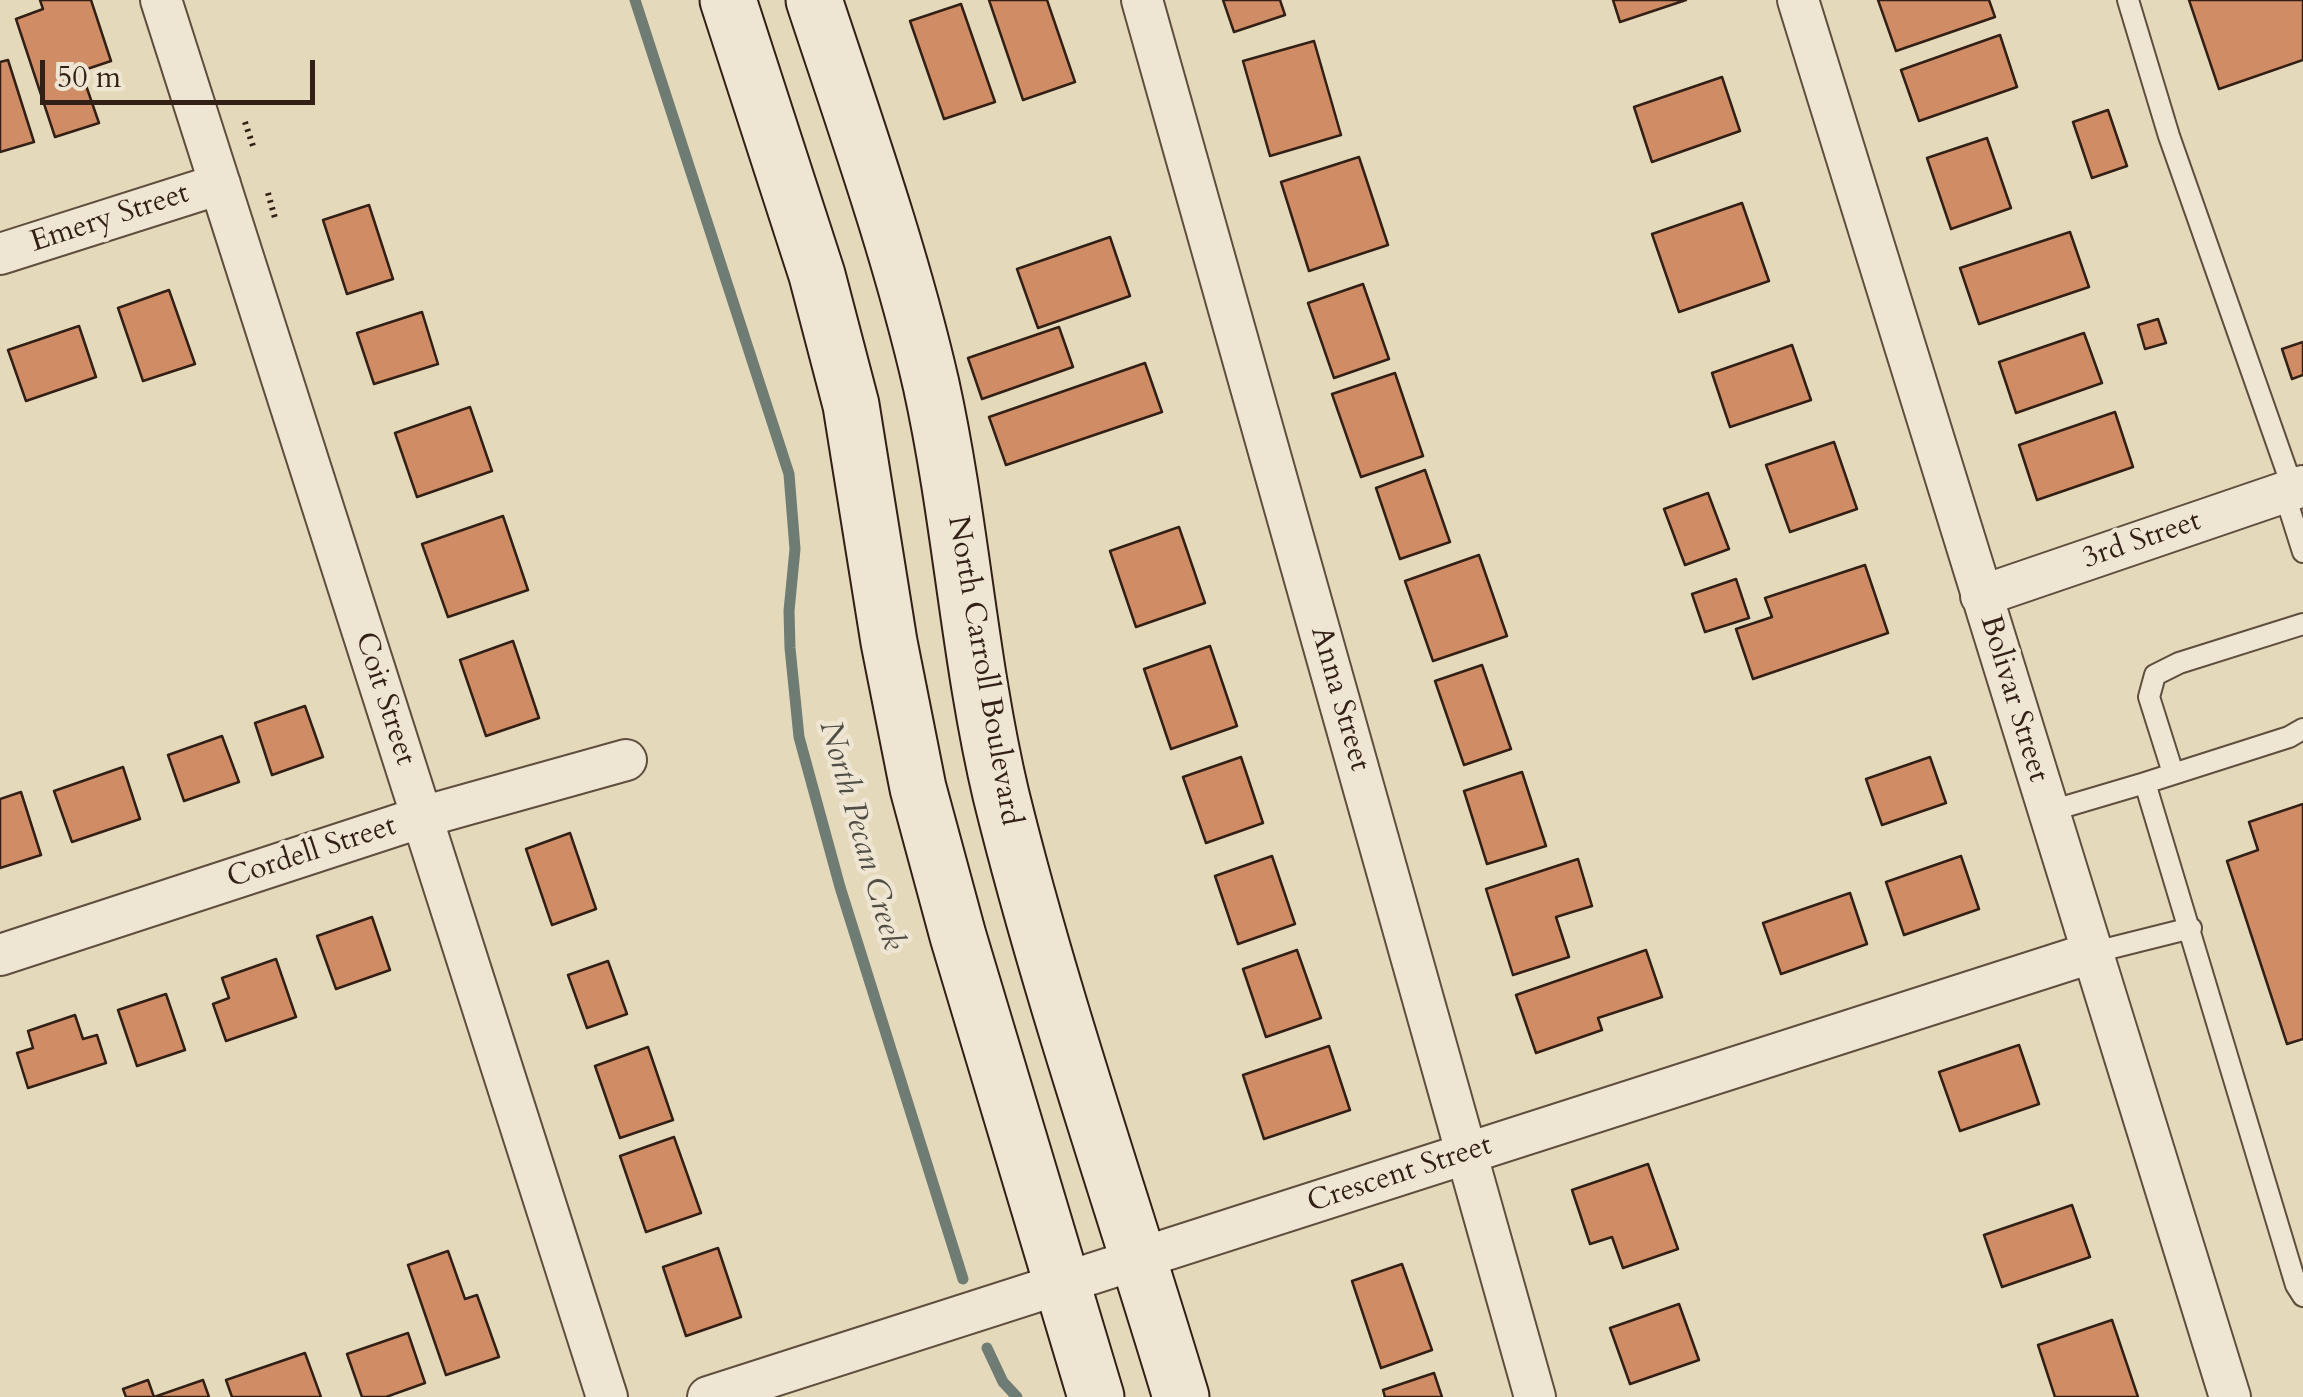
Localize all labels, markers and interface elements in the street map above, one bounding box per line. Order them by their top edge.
scale bar [45,40,320,102]
text: 50 m [57,57,121,98]
street label: Emery Street [26,176,194,262]
street label: 3rd Street [2078,504,2206,578]
street label: North Carroll Boulevard [938,514,1028,828]
street label: Bolivar Street [1971,612,2055,786]
street label: Anna Street [1301,623,1377,775]
street label: Coit Street [346,628,422,770]
water label: North Pecan Creek [809,717,911,955]
street label: Cordell Street [223,809,401,897]
street label: Crescent Street [1303,1128,1497,1222]

